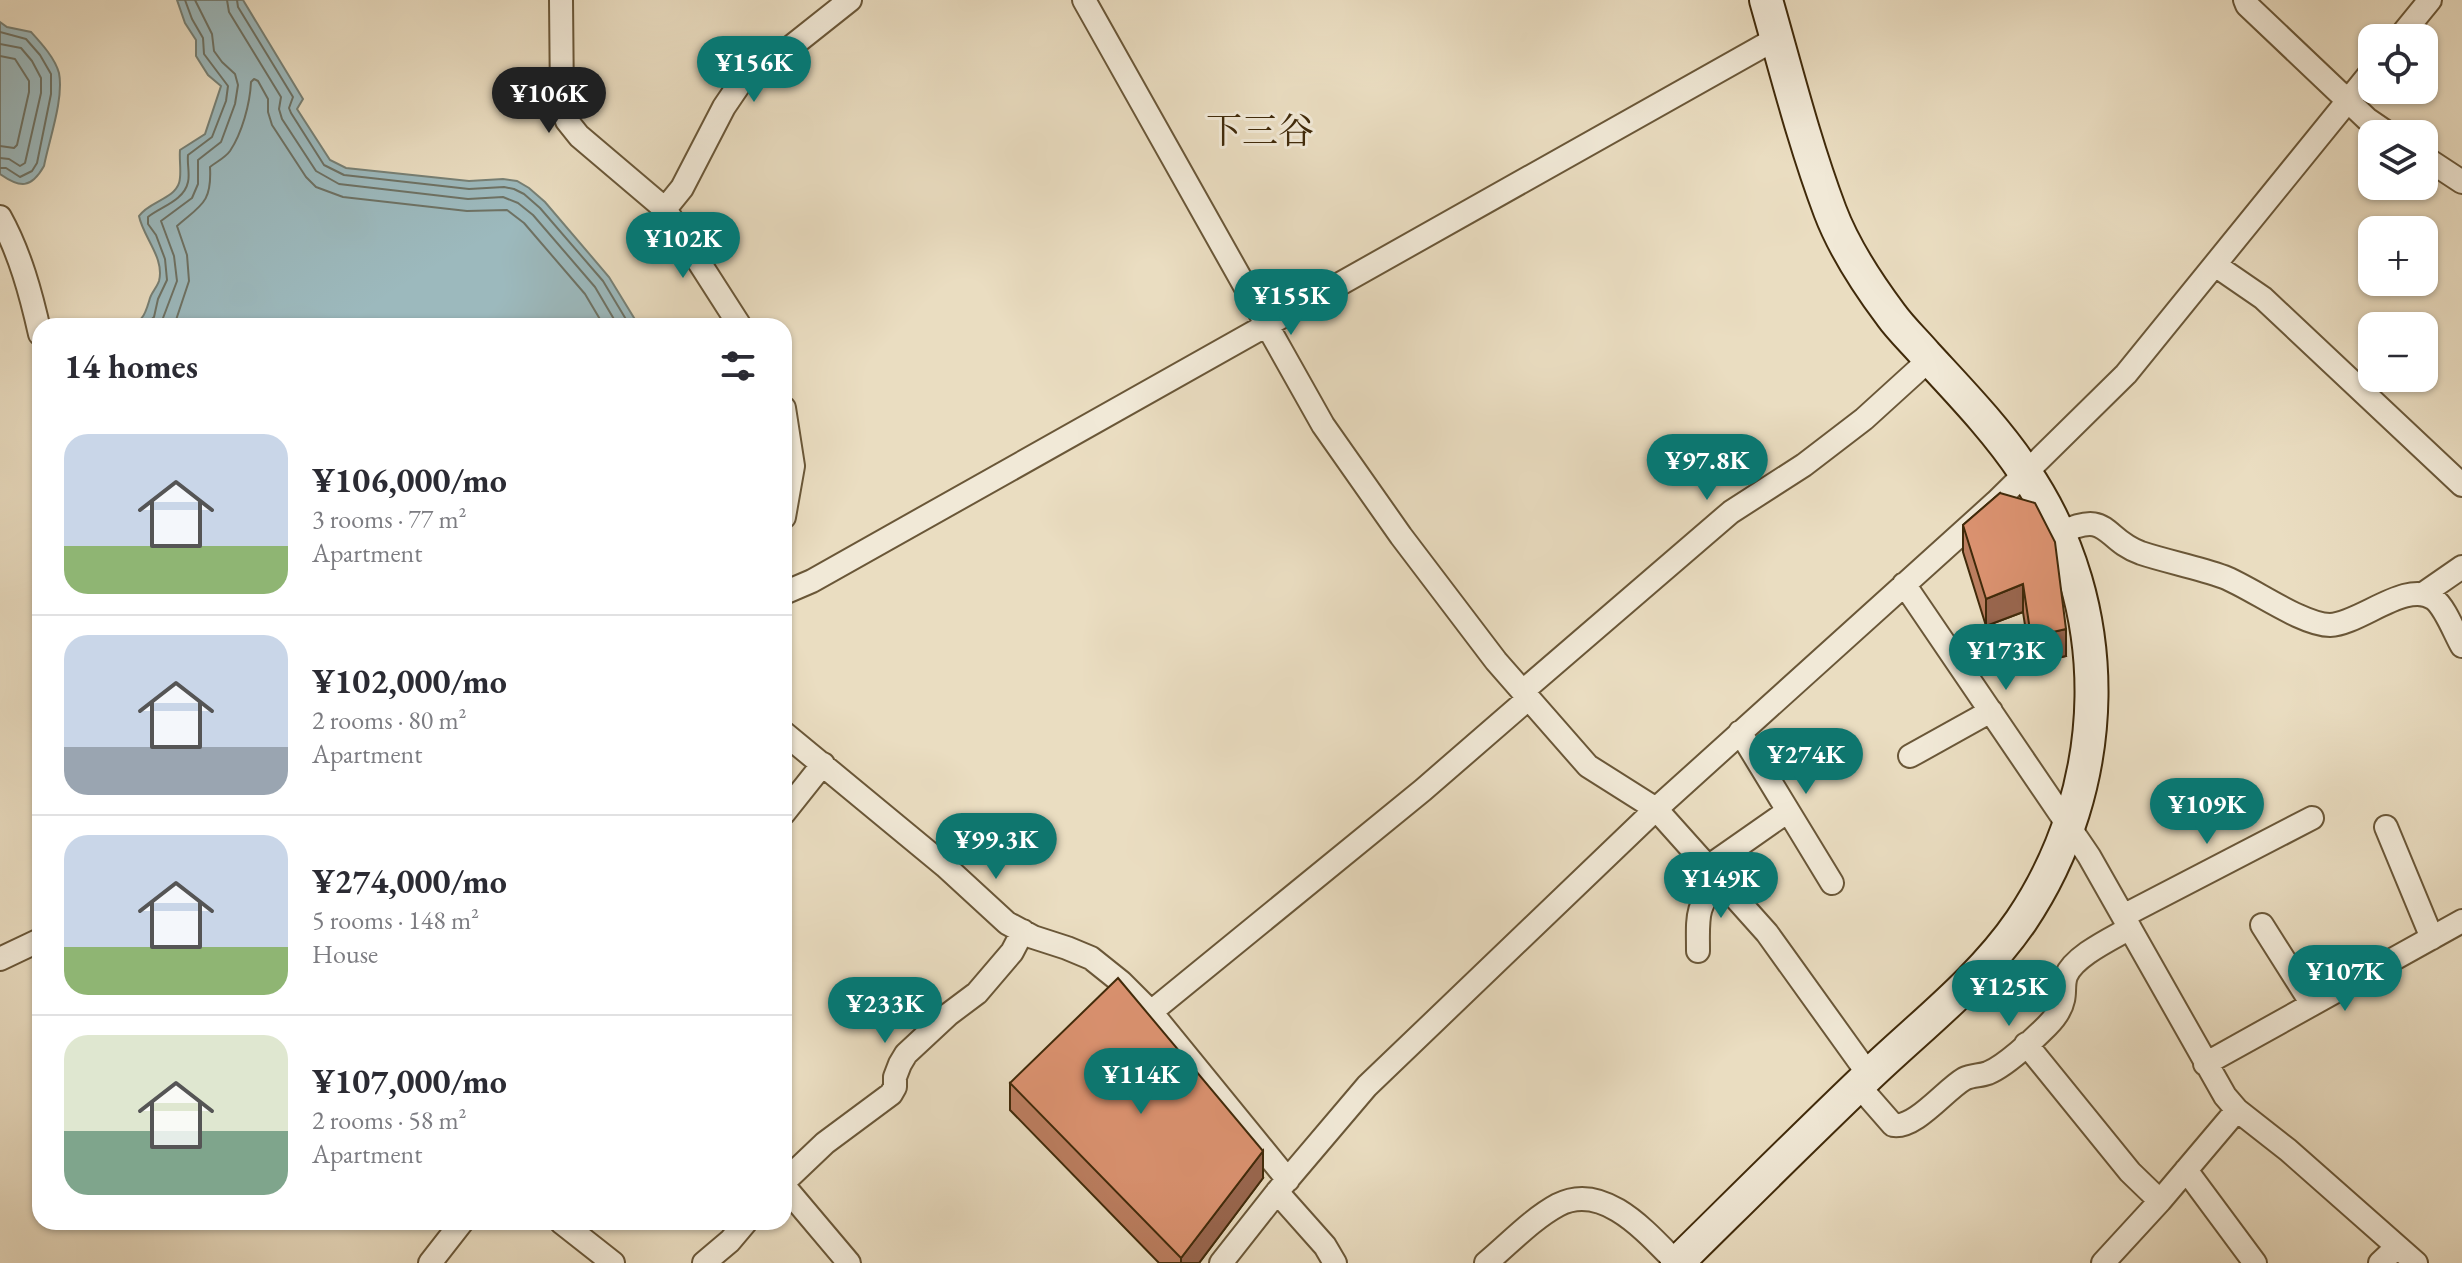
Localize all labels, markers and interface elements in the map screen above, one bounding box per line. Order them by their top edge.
map controls [2358,24,2438,392]
button: locate [2358,24,2438,104]
pin: ¥156K [698,36,810,104]
text: ¥156K [715,45,793,79]
pin: ¥106K [493,67,605,135]
text: ¥106K [510,76,588,110]
district label: 下三谷 [1206,107,1314,154]
button: layers [2358,120,2438,200]
pin: ¥102K [627,212,739,280]
button: + [2358,216,2438,296]
text: ¥102K [644,221,722,255]
pin: ¥155K [1235,269,1347,337]
text: ¥155K [1252,278,1330,312]
button: − [2358,312,2438,392]
text: 14 homes [64,344,198,388]
icon: filters [716,344,760,388]
pin: ¥97.8K [1642,434,1772,502]
text: ¥97.8K [1665,443,1749,477]
text: ¥106,000/mo [312,458,507,502]
icon: home [128,466,224,562]
text: 3 rooms · 77 m² [312,502,467,536]
text: Apartment [312,536,422,570]
pin: ¥173K [1950,624,2062,692]
text: ¥173K [1967,633,2045,667]
text: ¥102,000/mo [312,659,507,703]
icon: home [128,667,224,763]
text: 2 rooms · 80 m² [312,703,467,737]
pin: ¥274K [1750,728,1862,796]
text: Apartment [312,737,422,771]
text: ¥274K [1767,737,1845,771]
pin: ¥109K [2151,778,2263,846]
text: ¥109K [2168,787,2246,821]
pin: ¥99.3K [931,813,1061,881]
text: ¥99.3K [954,822,1038,856]
pin: ¥149K [1665,852,1777,920]
text: ¥274,000/mo [312,859,507,903]
text: ¥149K [1682,861,1760,895]
icon: home [128,867,224,963]
text: 5 rooms · 148 m² [312,903,479,937]
text: House [312,937,378,971]
pin: ¥107K [2289,945,2401,1013]
text: ¥107K [2306,954,2384,988]
pin: ¥125K [1953,960,2065,1028]
text: ¥125K [1970,969,2048,1003]
pin: ¥233K [829,977,941,1045]
text: ¥233K [846,986,924,1020]
pin: ¥114K [1085,1048,1197,1116]
text: ¥114K [1102,1057,1180,1091]
text: ¥107,000/mo [312,1059,507,1103]
icon: home [128,1067,224,1163]
text: 2 rooms · 58 m² [312,1103,467,1137]
text: Apartment [312,1137,422,1171]

